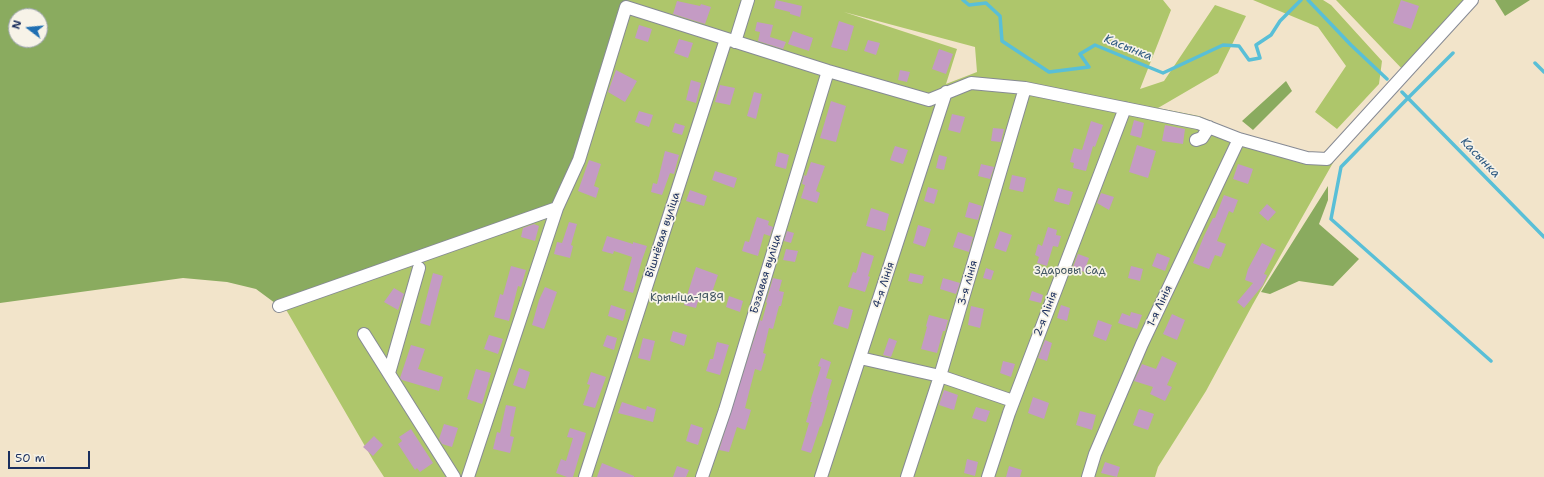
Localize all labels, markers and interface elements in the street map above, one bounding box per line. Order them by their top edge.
north arrow [8,8,48,48]
text: N [9,19,25,31]
water label: Касынка [1102,32,1154,64]
water label: Касынка [1457,135,1503,181]
street label: Вішнёвая вуліца [643,191,683,279]
street label: Бэзавая вуліца [748,233,784,315]
street label: 3-я лінія [955,259,981,307]
street label: 4-я Лінія [870,260,898,310]
park label: Здаровы Сад [1034,264,1106,278]
street label: 1-я Лінія [1145,283,1175,329]
street label: 2-я Лінія [1031,290,1061,338]
park label: Крыніца-1989 [650,291,724,305]
scale bar [10,443,92,469]
text: 50 m [15,450,45,466]

